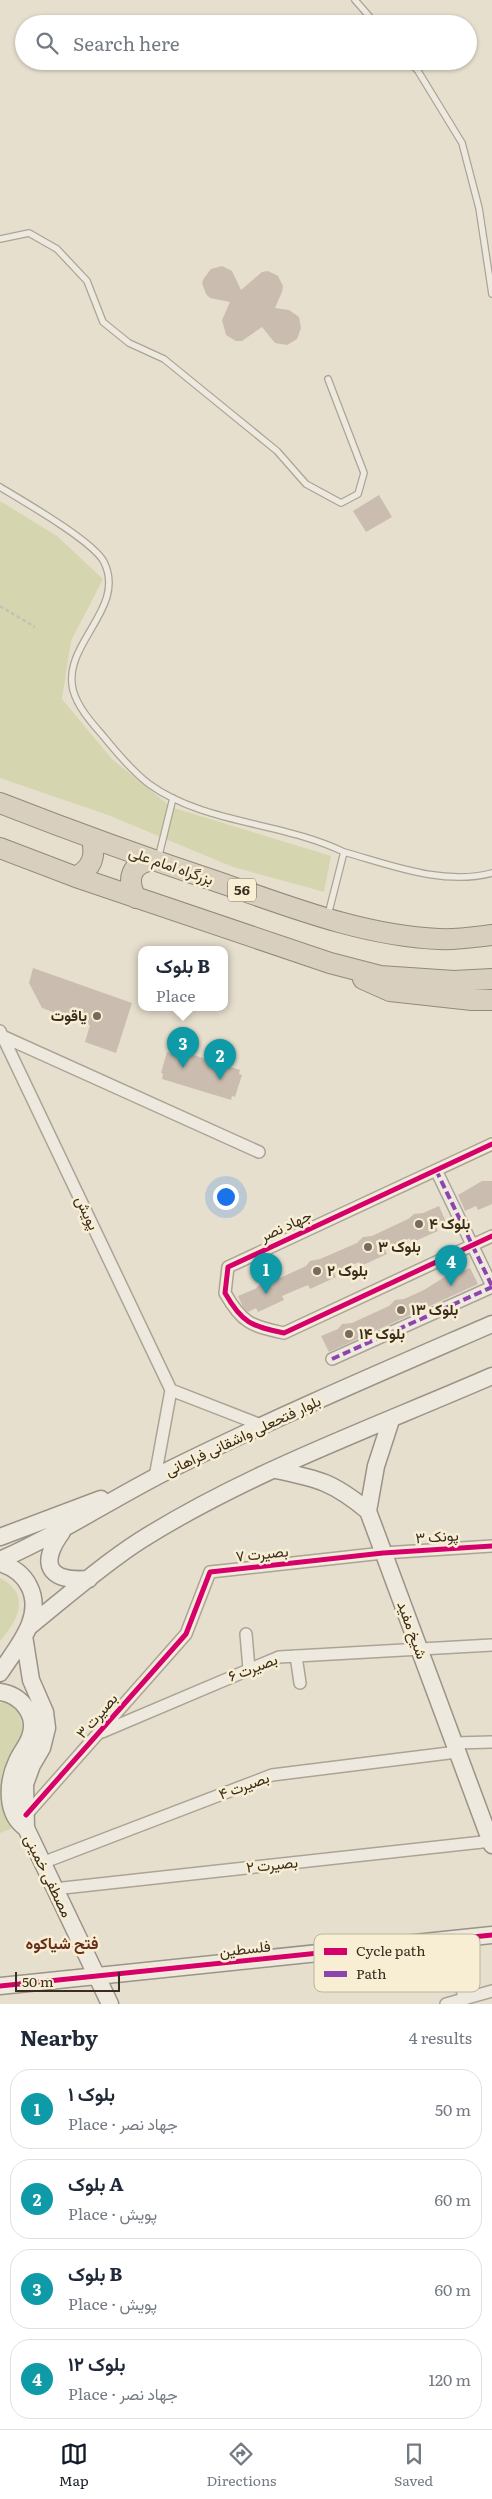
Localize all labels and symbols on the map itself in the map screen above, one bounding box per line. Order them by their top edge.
street label: بزرگراه امام علی [126,839,217,890]
road number: 56 [228,878,256,902]
place label: یاقوت [51,1003,87,1026]
marker: یاقوت [91,1010,103,1022]
pin: 3 [167,1027,199,1068]
pin: 2 [204,1039,236,1080]
your location [213,1184,239,1210]
street label: پویش [70,1191,106,1233]
street label: جهاد نصر [255,1203,315,1247]
place label: بلوک ۴ [429,1211,470,1234]
marker: بلوک ۴ [413,1218,425,1230]
place label: بلوک ۳ [378,1234,421,1257]
marker: بلوک ۳ [362,1241,374,1253]
pin: 4 [435,1245,467,1286]
pin: 1 [250,1253,282,1294]
place label: بلوک ۲ [327,1258,368,1281]
marker: بلوک ۲ [311,1265,323,1277]
place label: بلوک ۱۳ [411,1297,458,1320]
marker: بلوک ۱۳ [395,1304,407,1316]
place label: بلوک ۱۴ [359,1321,405,1344]
marker: بلوک ۱۴ [343,1328,355,1340]
street label: بلوار فتحعلی واشقانی فراهانی [161,1388,324,1481]
street label: پونک ۳ [414,1523,459,1548]
street label: بصیرت ۷ [234,1538,289,1567]
street label: شیخ مفید [391,1597,435,1662]
street label: بصیرت ۶ [224,1647,281,1687]
street label: بصیرت ۳ [70,1687,122,1743]
street label: بصیرت ۴ [215,1765,272,1804]
street label: مصطفی خمینی [19,1830,79,1921]
street label: بصیرت ۲ [245,1849,299,1878]
district label: فتح شیاکوه [26,1930,98,1955]
street label: فلسطین [218,1933,272,1962]
legend [314,1934,480,1992]
text: Cycle path [356,1940,425,1960]
text: Path [356,1963,386,1983]
scale bar [15,1969,120,1992]

